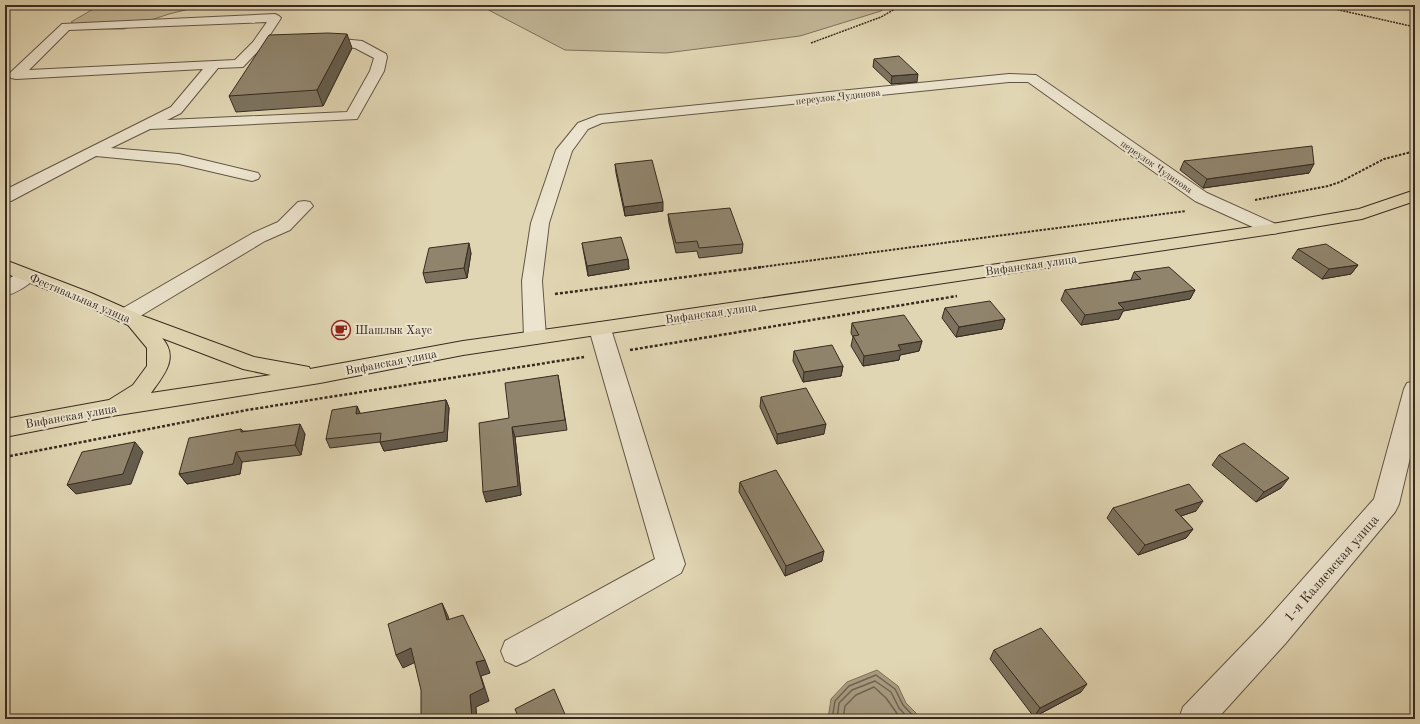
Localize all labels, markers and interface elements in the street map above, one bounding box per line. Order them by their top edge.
street label: переулок Чудинова [795,88,881,106]
street label: переулок Чудинова [1119,138,1194,195]
street label: Вифанская улица [984,254,1078,278]
street label: Фестивальная улица [27,272,132,326]
street label: Вифанская улица [664,302,758,326]
cafe icon: Шашлык Хаус [330,319,352,341]
place label: Шашлык Хаус [355,325,432,337]
street label: Вифанская улица [345,348,438,378]
street label: Вифанская улица [24,403,118,431]
street label: 1-я Каляевская улица [1282,513,1382,625]

